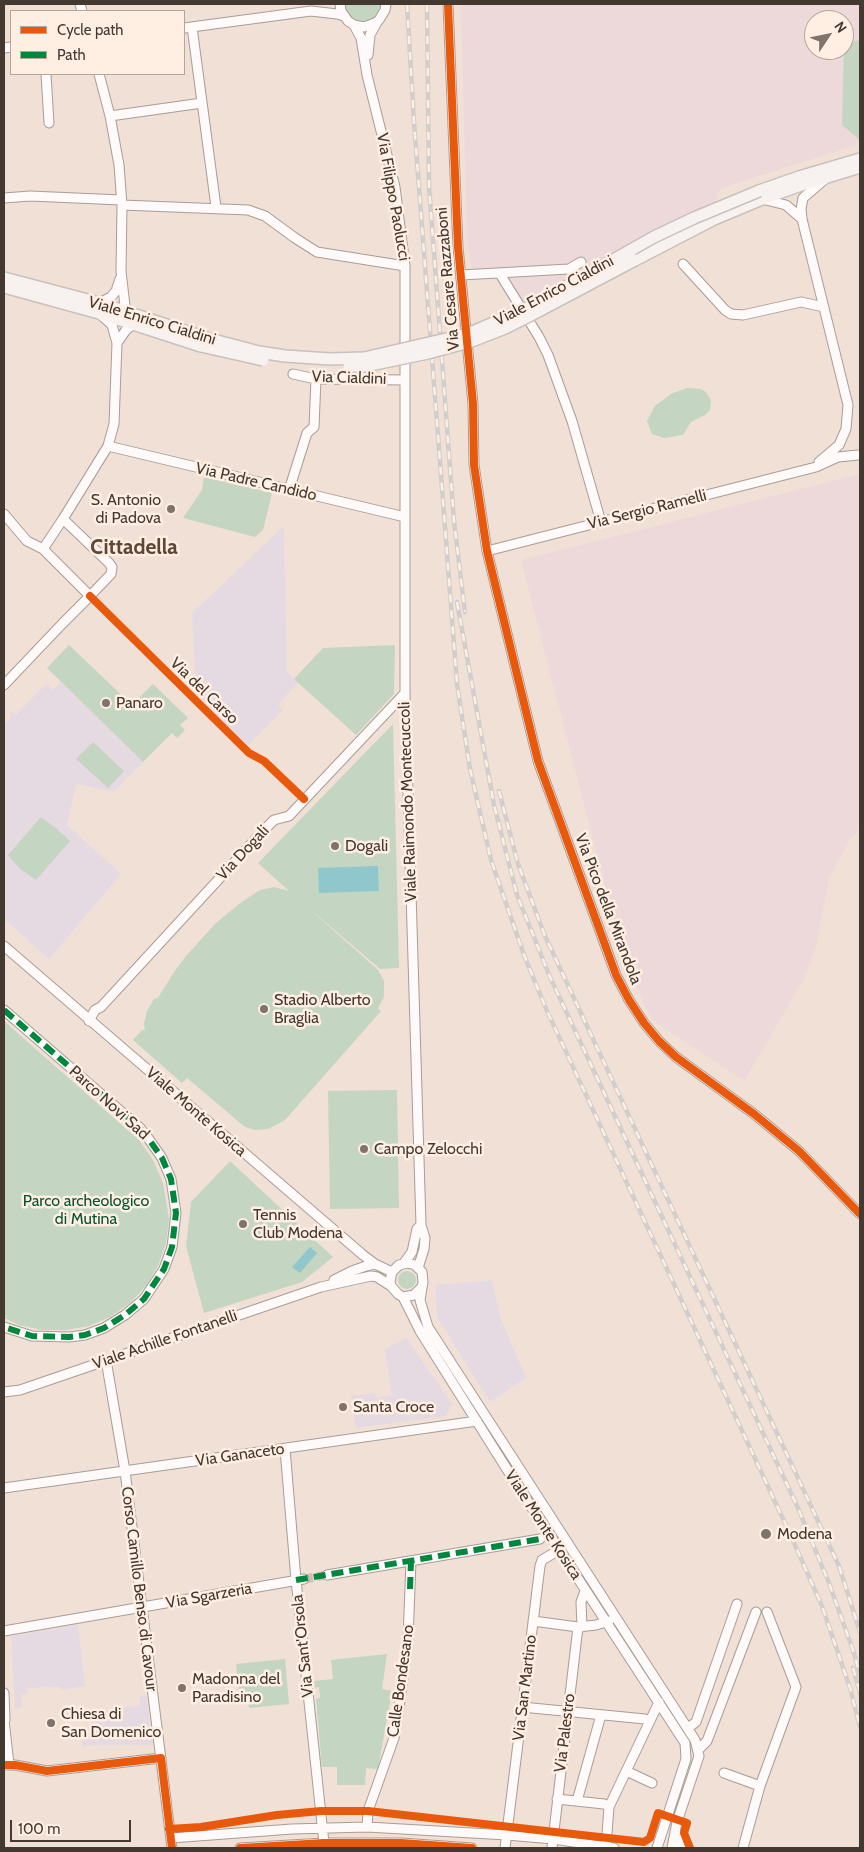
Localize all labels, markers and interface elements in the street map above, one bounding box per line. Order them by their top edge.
legend [10,10,185,75]
north arrow [804,10,854,60]
text: N [830,18,851,36]
text: Cycle path [57,21,123,39]
text: Path [57,46,86,64]
street label: Via Filippo Paolucci [372,132,414,262]
street label: Via Cesare Razzaboni [432,206,464,352]
street label: Viale Enrico Cialdini [491,251,617,331]
street label: Viale Enrico Cialdini [86,292,218,350]
street label: Via Cialdini [311,367,387,389]
street label: Via Padre Candido [194,459,318,505]
street label: Via Sergio Ramelli [585,486,709,534]
place label: S. Antonio di Padova [91,490,161,528]
marker: S. Antonio di Padova [165,503,177,515]
district label: Cittadella [90,535,178,561]
street label: Via del Carso [166,654,242,728]
place label: Panaro [116,693,163,713]
marker: Panaro [100,697,112,709]
street label: Viale Raimondo Montecuccoli [395,701,421,903]
street label: Via Dogali [213,821,273,885]
street label: Via Pico della Mirandola [570,831,646,987]
place label: Dogali [345,836,388,856]
marker: Dogali [329,840,341,852]
place label: Stadio Alberto Braglia [274,990,371,1028]
marker: Stadio Alberto Braglia [258,1003,270,1015]
street label: Parco Novi Sad [65,1062,153,1144]
street label: Viale Monte Kosica [142,1063,250,1161]
place label: Campo Zelocchi [374,1139,482,1159]
marker: Campo Zelocchi [358,1143,370,1155]
park label: Parco archeologico di Mutina [23,1191,149,1229]
place label: Tennis Club Modena [253,1205,343,1243]
marker: Tennis Club Modena [237,1218,249,1230]
street label: Viale Achille Fontanelli [90,1306,240,1374]
place label: Santa Croce [353,1397,434,1417]
marker: Santa Croce [337,1401,349,1413]
street label: Via Ganaceto [194,1439,286,1471]
street label: Viale Monte Kosica [500,1467,586,1583]
street label: Corso Camillo Benso di Cavour [117,1486,161,1692]
place label: Modena [777,1524,832,1544]
marker: Modena [759,1527,773,1541]
street label: Via Sgarzeria [165,1579,253,1613]
street label: Via Sant'Orsola [288,1594,318,1698]
street label: Calle Bondesano [384,1624,418,1738]
street label: Via San Martino [509,1634,541,1742]
place label: Madonna del Paradisino [192,1669,280,1707]
marker: Madonna del Paradisino [176,1682,188,1694]
street label: Via Palestro [551,1692,579,1774]
place label: Chiesa di San Domenico [61,1704,161,1742]
marker: Chiesa di San Domenico [45,1717,57,1729]
scale bar [12,1810,134,1842]
text: 100 m [18,1820,60,1838]

